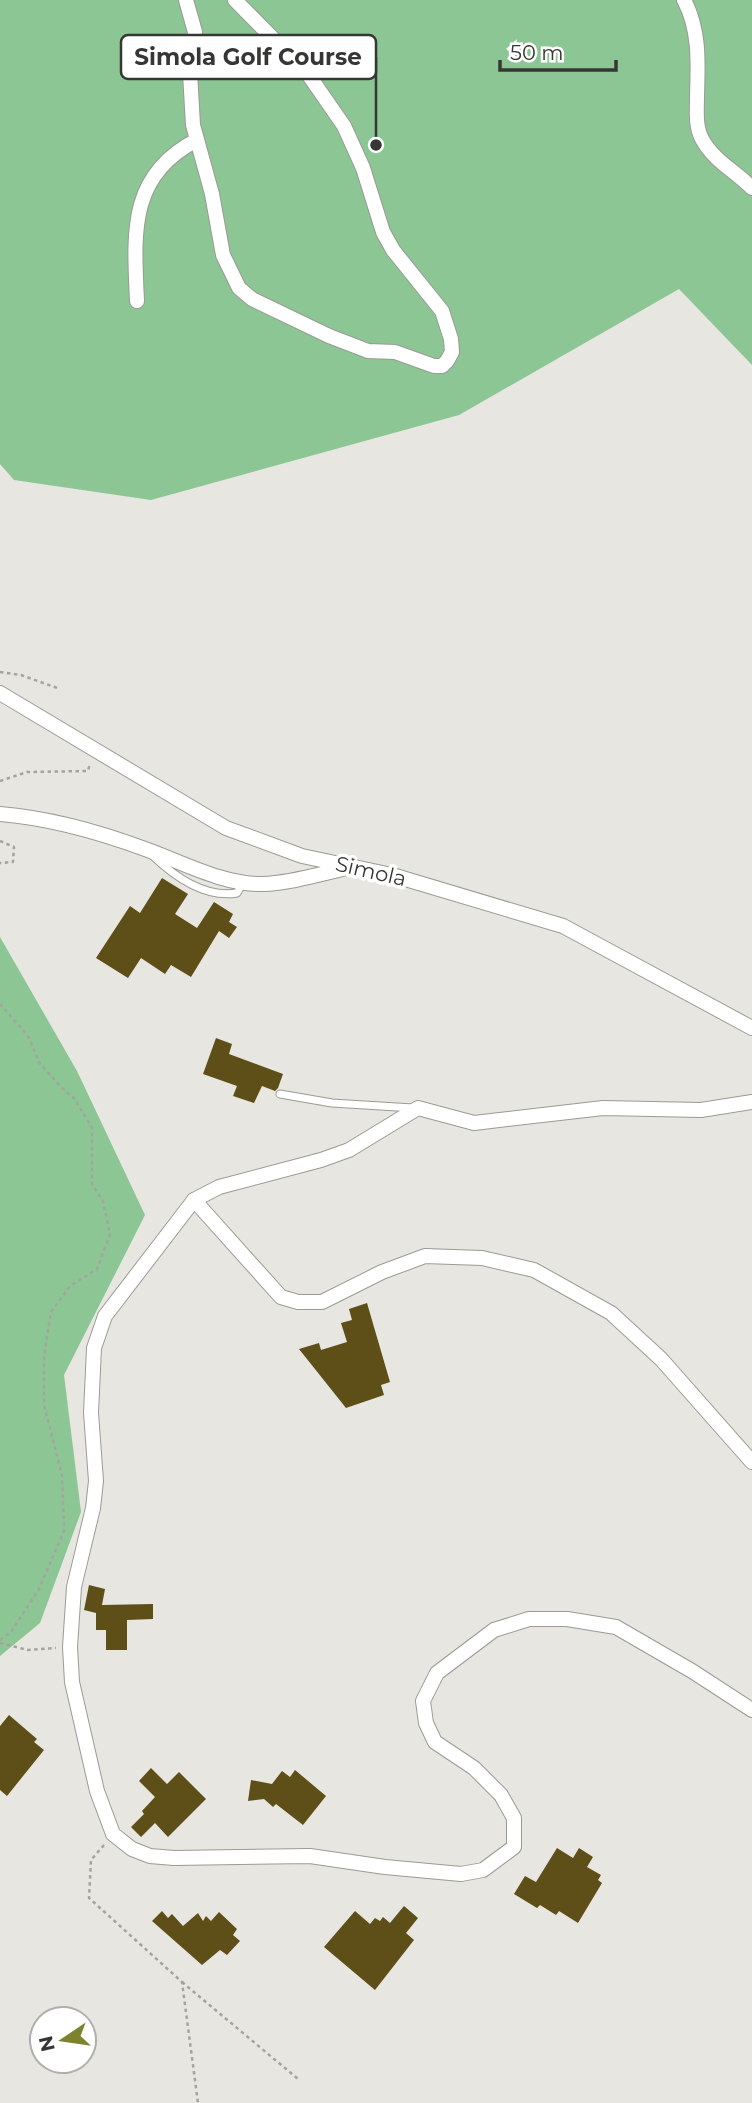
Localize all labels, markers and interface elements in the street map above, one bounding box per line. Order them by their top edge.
scale bar [500,28,616,72]
callout: Simola Golf Course [121,35,376,79]
text: 50 m [510,40,564,65]
text: Simola Golf Course [134,43,362,71]
street label: Simola [333,851,409,891]
north arrow [28,2005,98,2075]
text: N [34,2034,60,2054]

